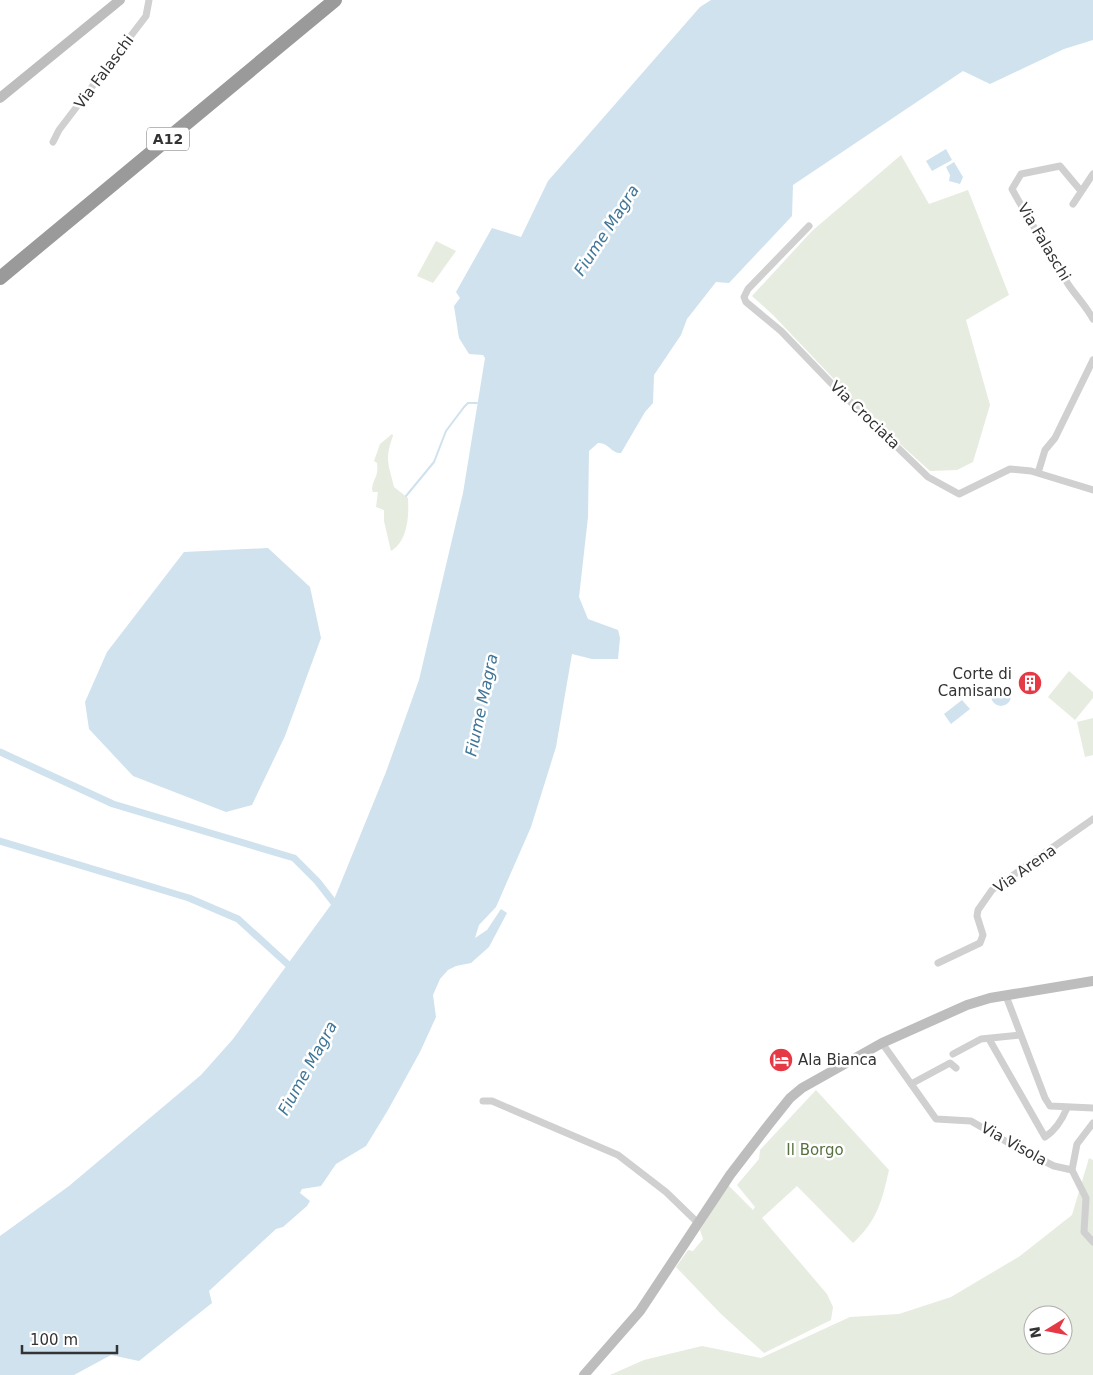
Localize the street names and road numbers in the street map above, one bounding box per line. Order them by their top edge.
street label: Via Falaschi [70,32,138,112]
road number: A12 [147,128,189,150]
street label: Via Falaschi [1014,200,1074,284]
street label: Via Crociata [826,377,904,453]
street label: Via Arena [990,841,1060,897]
street label: Via Visola [978,1119,1050,1169]

